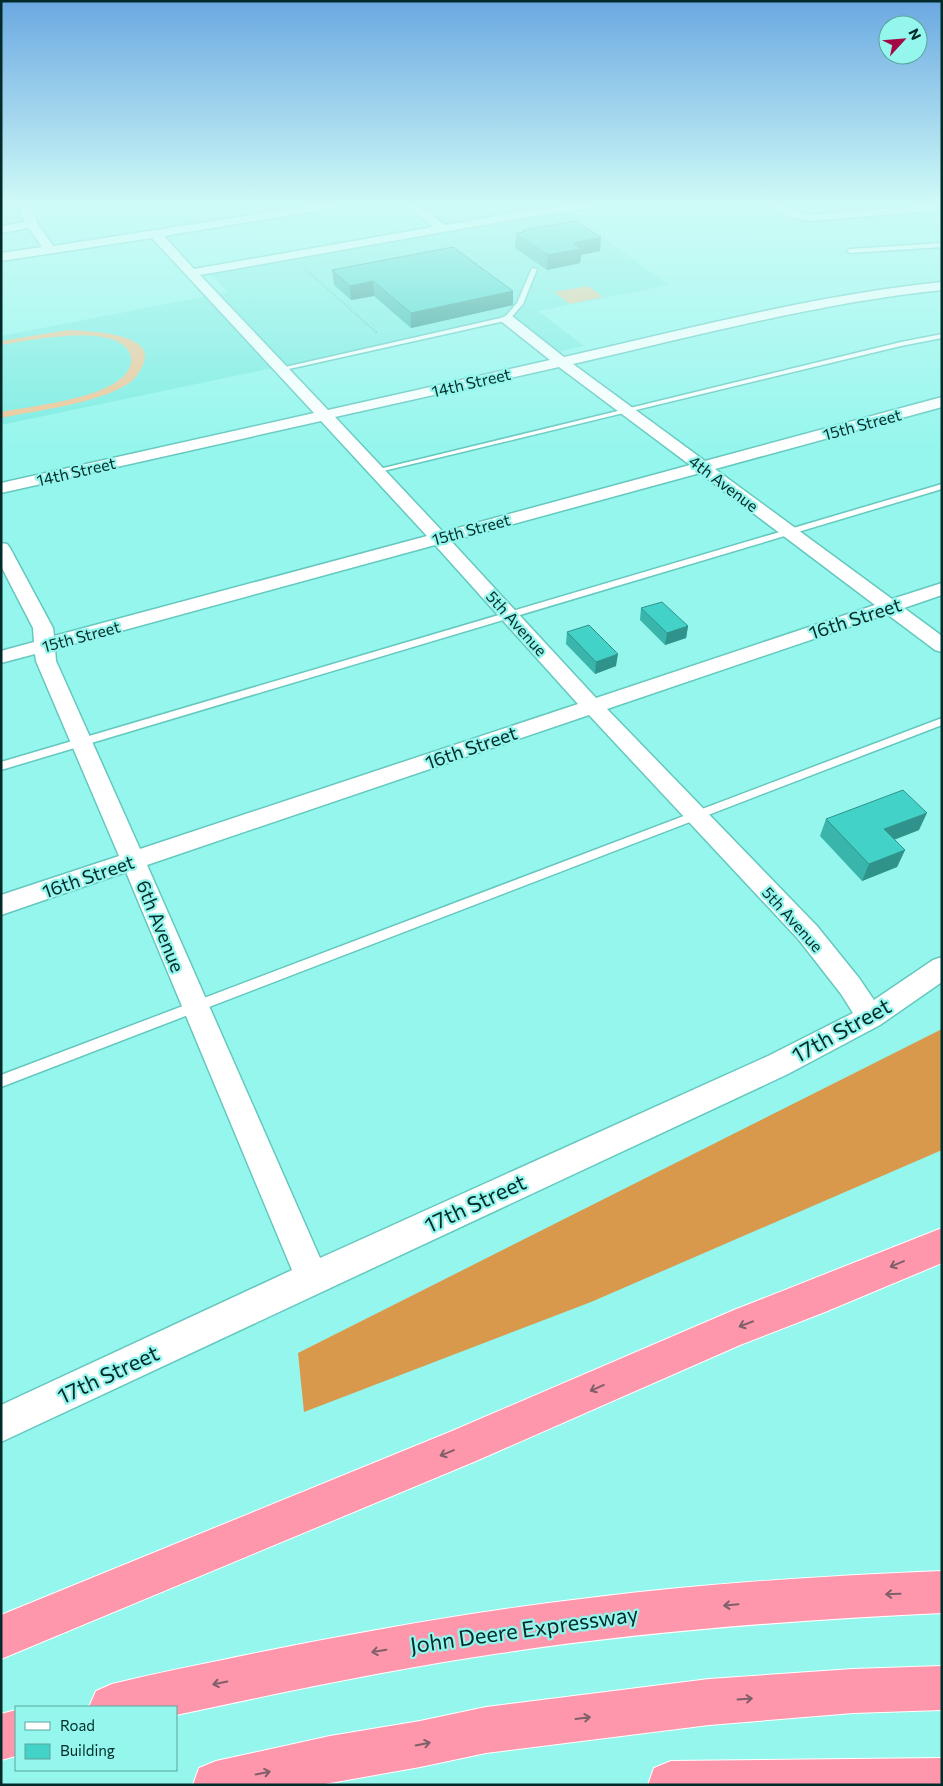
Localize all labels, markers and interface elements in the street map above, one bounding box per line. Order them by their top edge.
north arrow [878,15,928,65]
text: N [905,26,925,43]
street label: 14th Street [430,364,513,400]
street label: 15th Street [821,404,904,444]
street label: 4th Avenue [686,451,762,515]
street label: 14th Street [35,453,118,489]
street label: 15th Street [430,509,513,549]
street label: 5th Avenue [483,586,551,660]
street label: 16th Street [806,592,904,644]
street label: 15th Street [40,616,123,656]
street label: 16th Street [422,720,520,773]
street label: 16th Street [39,849,137,902]
street label: 6th Avenue [132,877,190,975]
street label: 5th Avenue [759,882,827,956]
street label: 17th Street [787,992,895,1068]
street label: 17th Street [420,1168,530,1238]
one-way arrow [890,1260,905,1269]
one-way arrow [739,1320,754,1329]
street label: 17th Street [53,1339,163,1409]
one-way arrow [590,1384,605,1394]
one-way arrow [440,1449,456,1458]
one-way arrow [885,1589,902,1599]
street label: John Deere Expressway [408,1600,640,1658]
one-way arrow [723,1600,739,1610]
one-way arrow [372,1646,388,1656]
one-way arrow [212,1679,228,1689]
one-way arrow [736,1695,752,1704]
legend [15,1706,178,1771]
one-way arrow [575,1713,591,1723]
text: Road [60,1716,95,1734]
one-way arrow [415,1738,431,1748]
text: Building [60,1741,115,1759]
one-way arrow [255,1768,271,1777]

